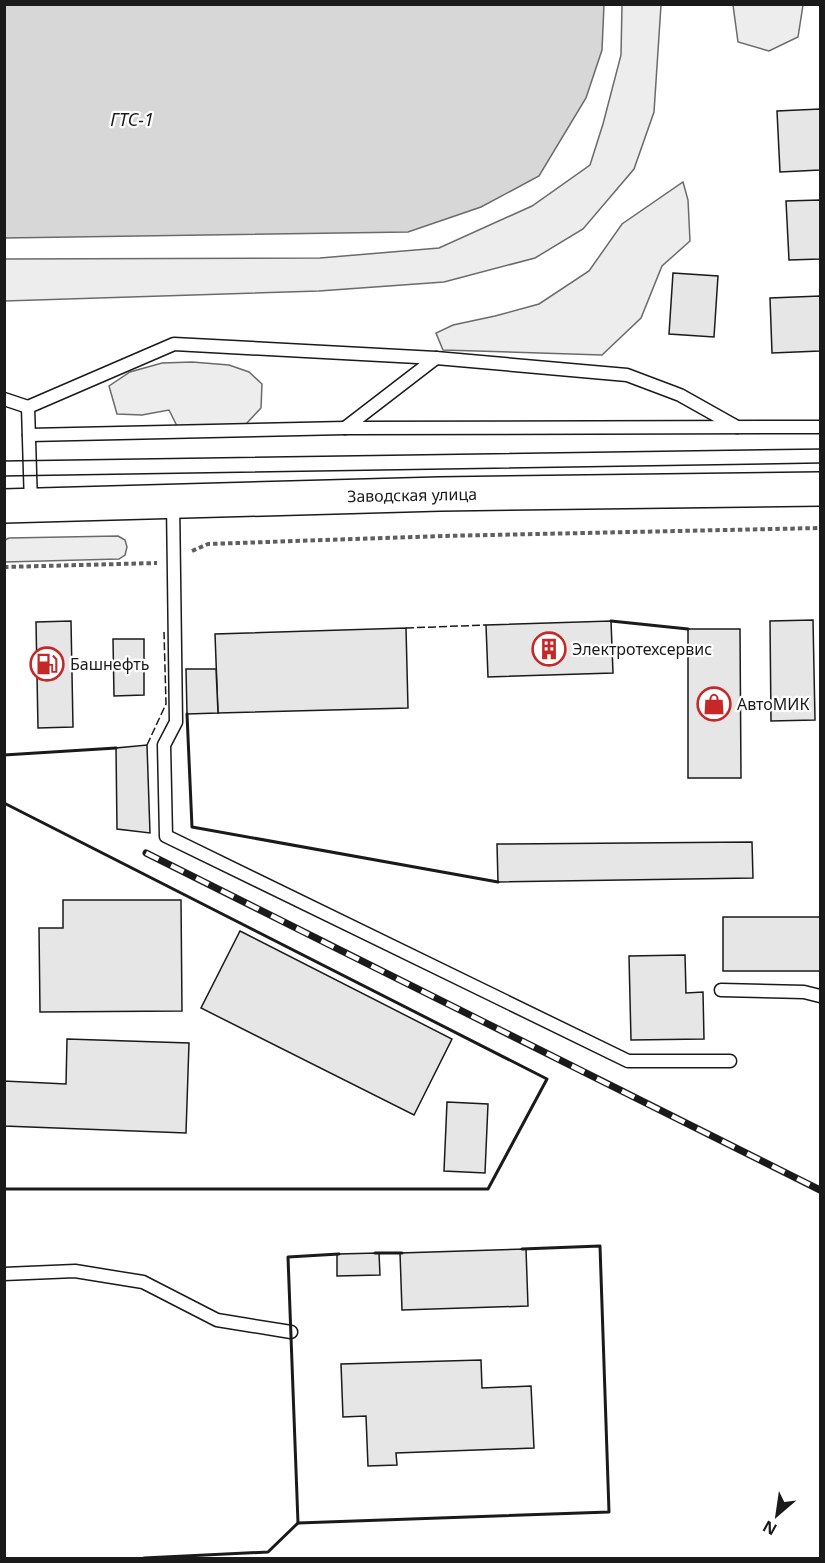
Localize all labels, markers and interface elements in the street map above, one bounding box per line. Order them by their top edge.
water label: ГТС-1 [110,107,154,131]
street label: Заводская улица [347,483,477,507]
building icon: Электротехсервис [531,631,567,667]
place label: Электротехсервис [572,638,712,660]
fuel station icon: Башнефть [29,646,65,682]
place label: Башнефть [70,653,149,675]
shop icon: АвтоМИК [696,686,732,722]
place label: АвтоМИК [737,693,809,715]
north arrow [747,1485,807,1545]
text: N [759,1515,781,1541]

